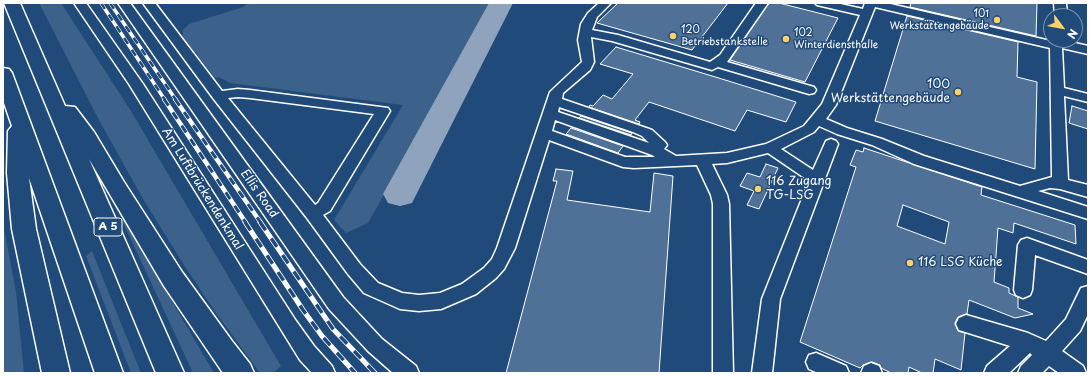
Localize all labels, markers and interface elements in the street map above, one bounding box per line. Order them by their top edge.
place label: 101 Werkstättengebäude [890,8,989,32]
north arrow [1043,8,1083,48]
marker: 101 Werkstättengebäude [992,15,1002,25]
place label: 120 Betriebstankstelle [681,24,768,48]
text: N [1063,26,1082,42]
place label: 102 Winterdiensthalle [794,27,878,50]
marker: 120 Betriebstankstelle [668,31,678,41]
marker: 102 Winterdiensthalle [781,34,791,44]
place label: 100 Werkstättengebäude [831,78,950,106]
marker: 100 Werkstättengebäude [953,87,963,97]
street label: Am Luftbrückendenkmal [158,125,246,253]
street label: Ellis Road [237,167,281,221]
place label: 116 Zugang TG-LSG [766,175,832,203]
marker: 116 Zugang TG-LSG [753,184,763,194]
road number: A 5 [94,218,122,236]
place label: 116 LSG Küche [918,256,1002,270]
marker: 116 LSG Küche [905,258,915,268]

